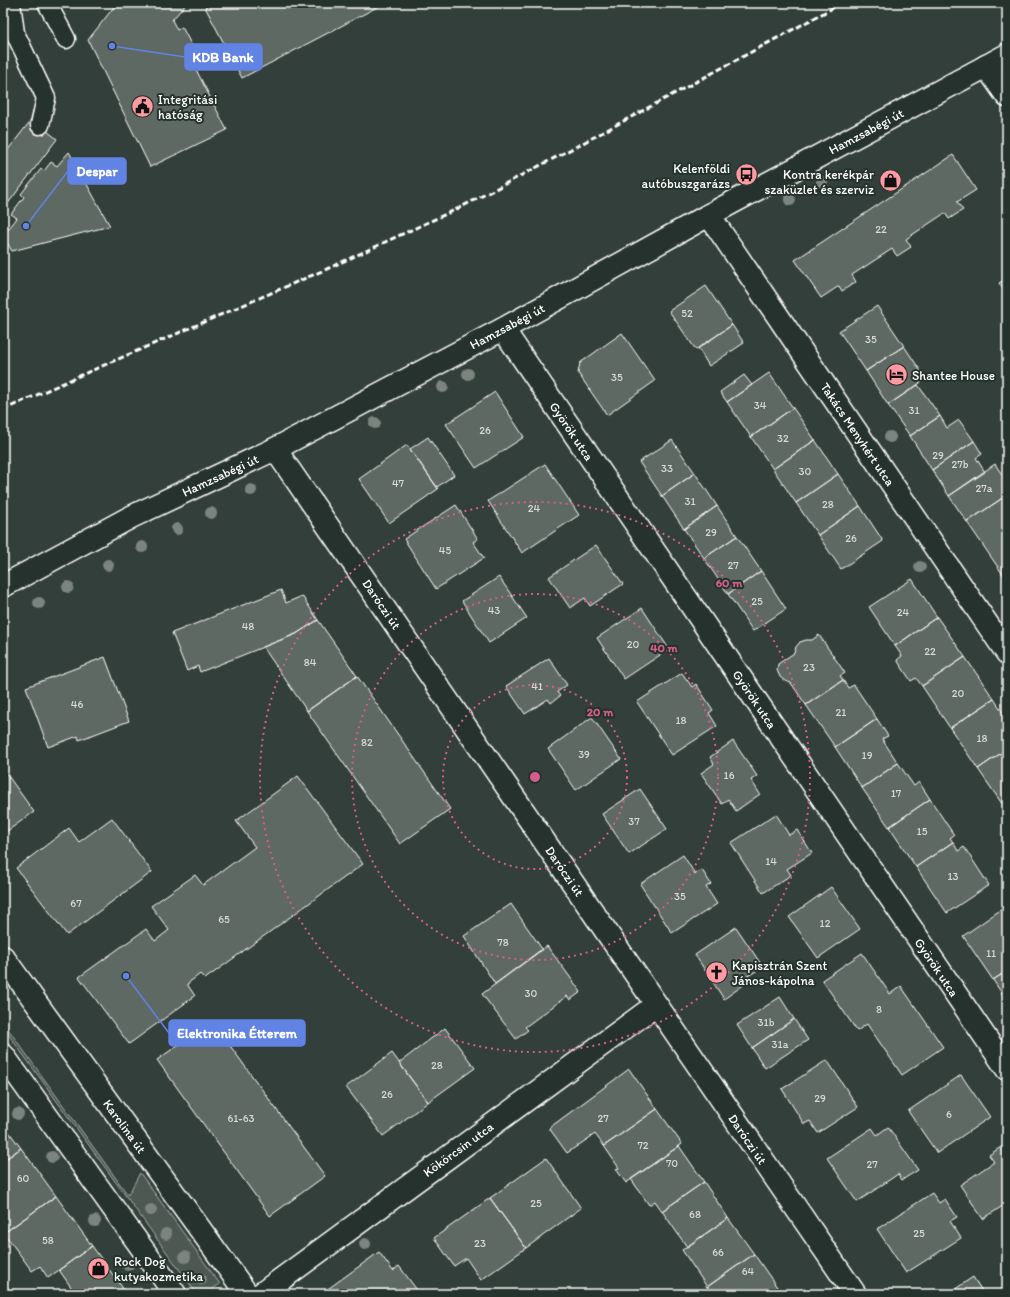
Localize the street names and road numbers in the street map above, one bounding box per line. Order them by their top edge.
street label: Hamzsabégi út [826,105,906,157]
street label: Hamzsabégi út [467,300,547,352]
street label: Takács Menyhért utca [817,380,898,489]
street label: Györök utca [547,399,597,464]
street label: Hamzsabégi út [180,451,261,500]
street label: Daróczi út [359,576,404,632]
street label: Györök utca [730,667,780,732]
street label: Daróczi út [542,843,587,899]
street label: Györök utca [912,935,962,1000]
street label: Karolina út [100,1096,149,1156]
street label: Daróczi út [725,1111,770,1167]
street label: Kökörcsin utca [420,1119,497,1180]

